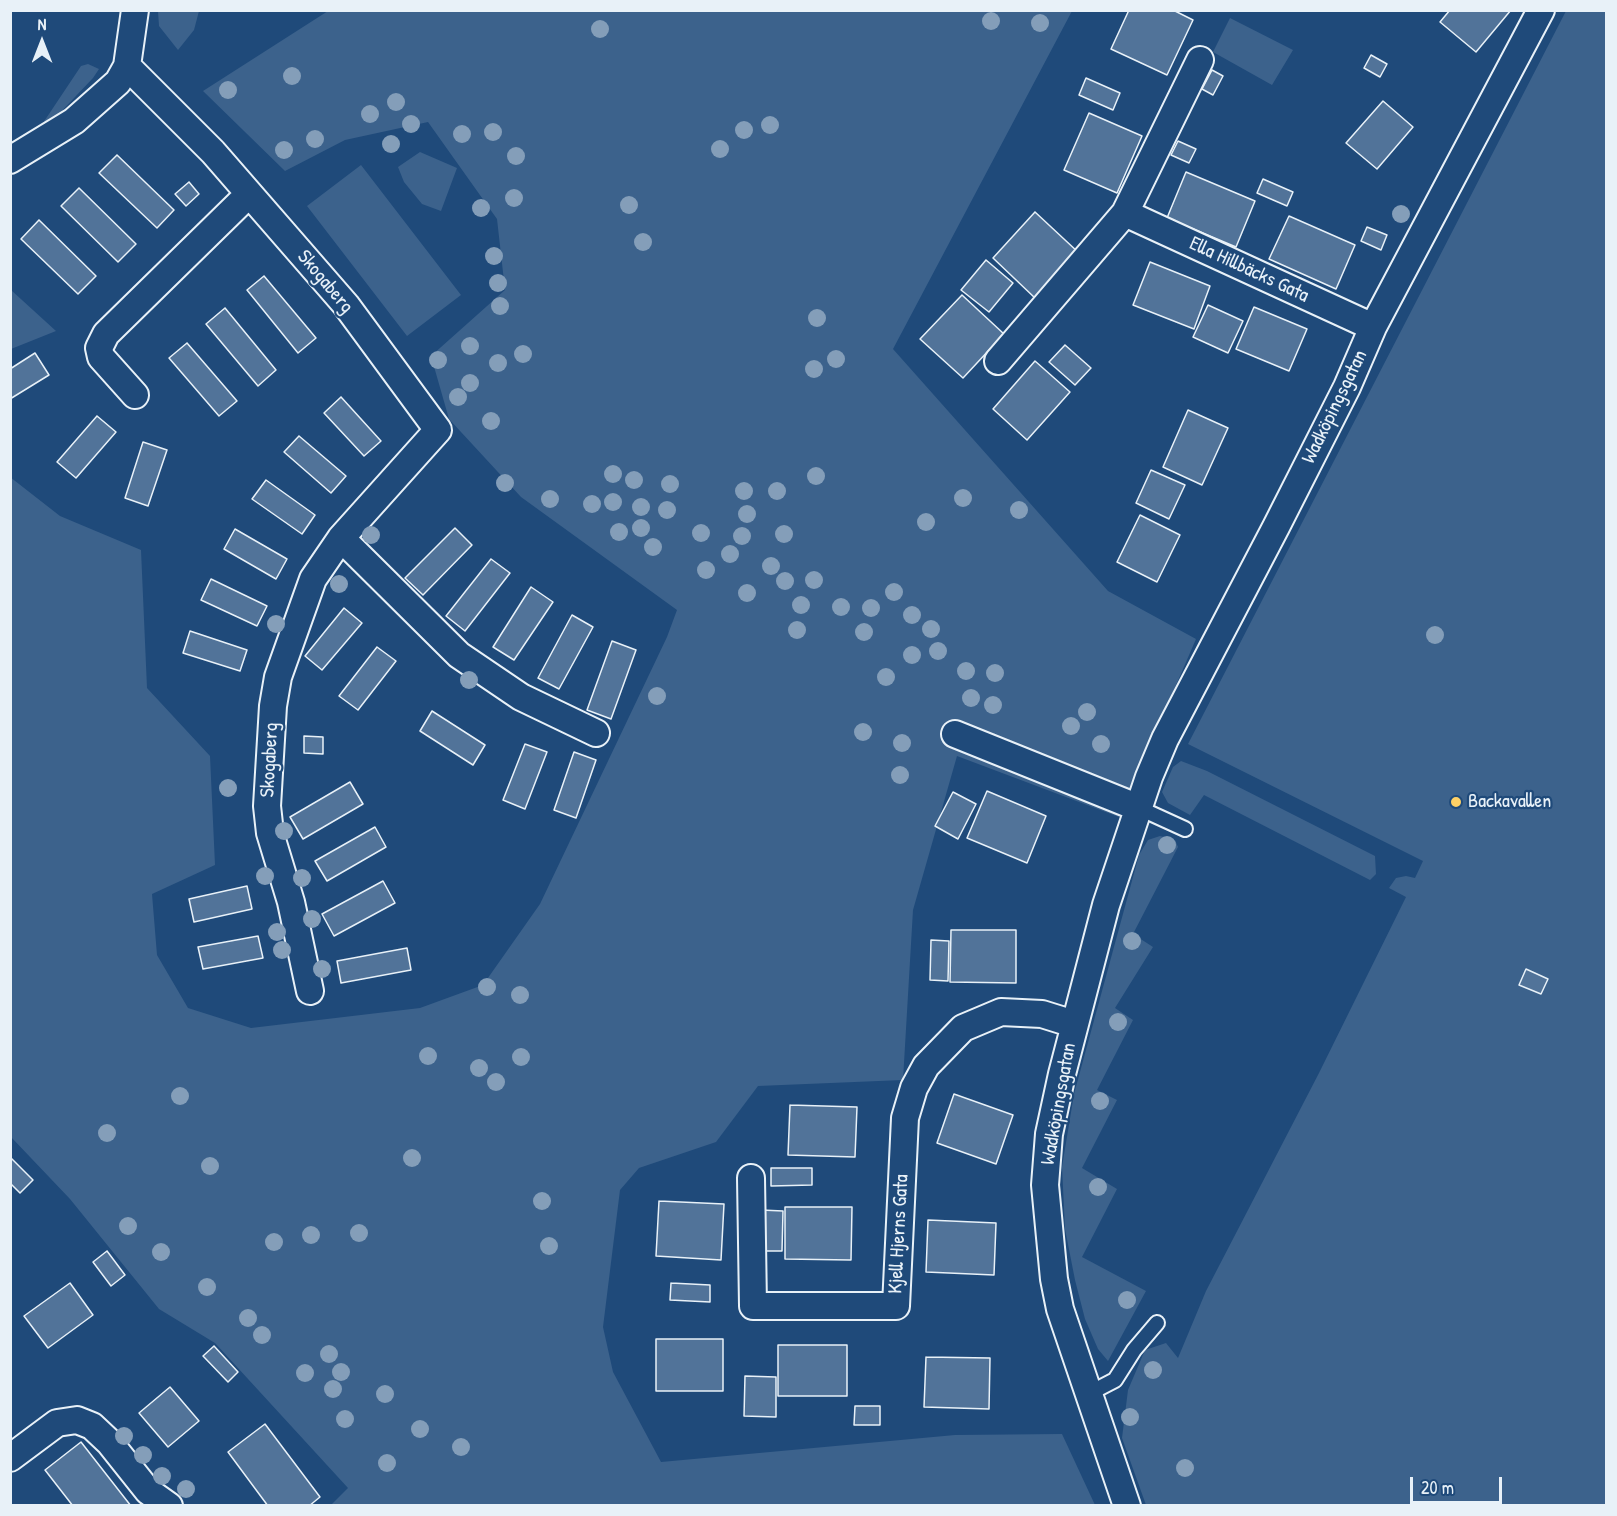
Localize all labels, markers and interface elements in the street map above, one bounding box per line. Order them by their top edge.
north arrow [12,12,72,72]
text: N [38,13,46,35]
street label: Ella Hillbäcks Gata [1185,232,1313,308]
street label: Skogaberg [292,246,358,318]
street label: Wadköpingsgatan [1297,346,1373,468]
street label: Skogaberg [256,722,284,798]
place label: Backavallen [1468,790,1551,814]
marker: Backavallen [1449,795,1463,809]
street label: Wadköpingsgatan [1036,1041,1082,1167]
street label: Kjell Hjerns Gata [884,1174,914,1294]
scale bar [1413,1465,1504,1503]
text: 20 m [1421,1475,1454,1500]

